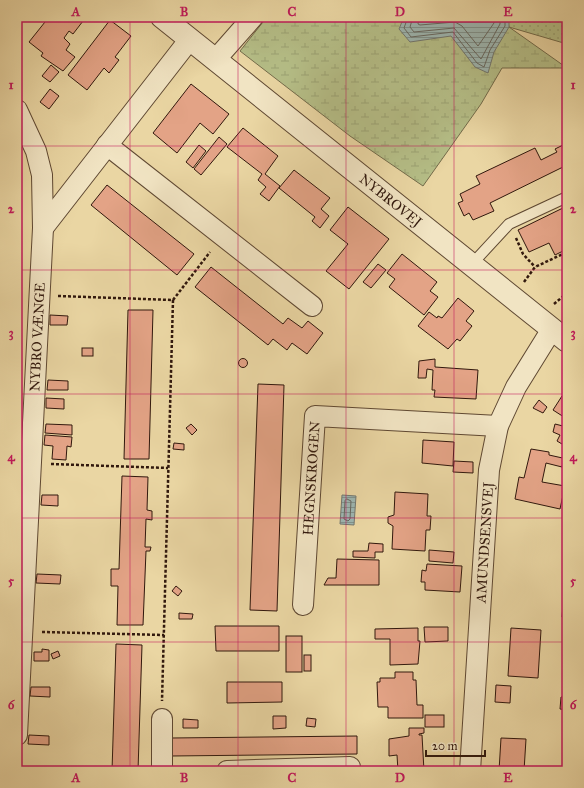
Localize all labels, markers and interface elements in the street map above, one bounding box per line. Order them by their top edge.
text: A [71,4,81,20]
text: B [180,4,189,20]
text: C [288,4,297,20]
text: D [395,4,405,20]
text: E [503,4,513,20]
text: 1 [8,77,14,93]
text: 1 [570,77,576,93]
street label: NYBROVEJ [356,170,425,232]
text: 2 [8,201,15,217]
text: 2 [570,201,577,217]
street label: NYBRO VÆNGE [26,282,49,392]
text: 3 [8,325,14,341]
text: 3 [570,325,576,341]
street label: HEGNSKROGEN [299,420,324,536]
text: 4 [7,449,15,465]
text: 4 [569,449,577,465]
street label: AMUNDSENSVEJ [473,481,498,604]
text: 5 [8,573,15,589]
text: 5 [570,573,577,589]
text: 6 [8,697,16,713]
text: 6 [570,697,578,713]
scale bar [426,732,485,758]
text: 20 m [432,739,458,753]
text: A [71,770,81,786]
text: B [180,770,189,786]
text: C [288,770,297,786]
text: D [395,770,405,786]
text: E [503,770,513,786]

